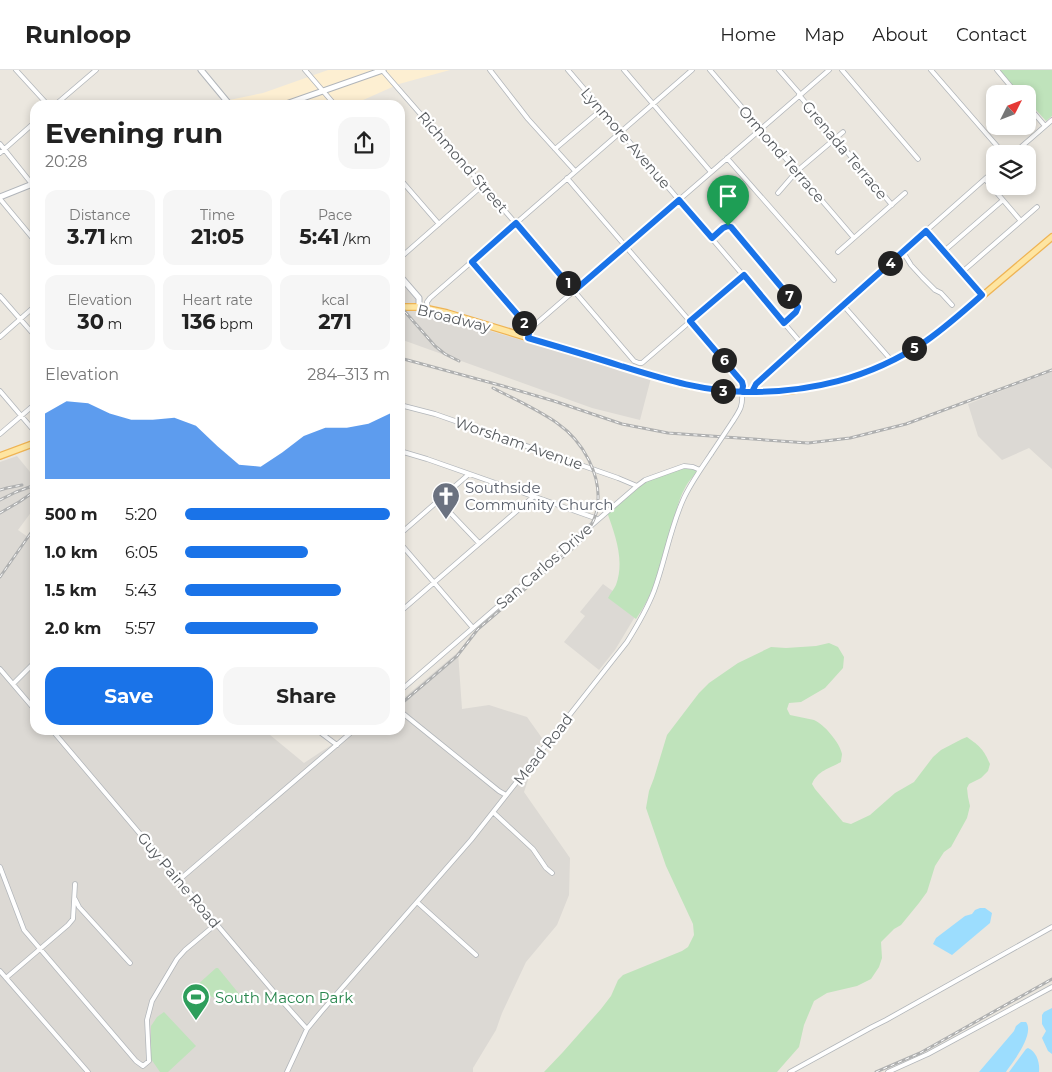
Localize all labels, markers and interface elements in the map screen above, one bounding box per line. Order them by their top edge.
text: Runloop [25,20,131,49]
text: Home [720,24,776,46]
text: Map [804,24,844,46]
text: About [872,24,928,46]
text: Contact [956,24,1027,46]
street label: Lynmore Avenue [577,84,675,192]
north arrow [986,85,1036,135]
map controls [986,85,1036,195]
street label: Grenada Terrace [798,97,892,203]
street label: Ormond Terrace [735,102,829,206]
street label: Richmond Street [414,107,512,217]
text: Evening run [45,116,223,150]
button: share [338,117,390,169]
button: layers [986,145,1036,195]
text: 20:28 [45,152,87,171]
pin [707,175,749,226]
icon: arrive [714,182,742,210]
text: Distance [69,206,131,224]
text: Time [200,206,235,224]
text: Pace [318,206,352,224]
text: 3.71 [67,224,106,249]
text: 21:05 [191,224,244,249]
text: 5:41 [299,224,339,249]
text: km [106,230,133,248]
text: /km [339,230,371,248]
pin: 4 [878,250,902,276]
text: 4 [886,254,895,272]
pin: 1 [556,270,580,296]
text: 1 [566,274,571,292]
pin: 7 [776,284,802,308]
text: 7 [785,287,794,305]
text: Elevation [67,291,132,309]
text: Heart rate [182,291,253,309]
text: kcal [321,291,349,309]
street label: Broadway [415,300,494,337]
text: 30 [77,309,104,334]
text: 136 [182,309,216,334]
text: 271 [318,309,352,334]
pin: 2 [512,310,536,336]
text: 2 [520,314,529,332]
text: m [104,315,122,333]
text: bpm [216,315,253,333]
pin: 5 [902,336,926,360]
text: 5 [910,339,919,357]
pin: 6 [712,348,736,372]
text: 6 [720,351,729,369]
text: Elevation [45,365,119,384]
text: 284–313 m [307,365,390,384]
pin: 3 [710,378,736,404]
text: 3 [719,382,728,400]
street label: Worsham Avenue [453,412,585,474]
place label: Southside Community Church [465,478,613,514]
church icon: Southside Community Church [431,481,461,520]
text: 500 m [45,505,98,524]
text: 5:20 [125,505,157,524]
street label: San Carlos Drive [492,519,596,613]
text: 1.0 km [45,543,98,562]
text: 6:05 [125,543,158,562]
text: 1.5 km [45,581,97,600]
text: 5:43 [125,581,157,600]
text: 2.0 km [45,619,101,638]
text: 5:57 [125,619,156,638]
button: Save [45,667,213,725]
button: Share [223,667,390,725]
street label: Mead Road [509,710,577,788]
street label: Guy Paine Road [133,828,225,932]
sports icon: South Macon Park [181,982,211,1021]
place label: South Macon Park [215,988,353,1007]

